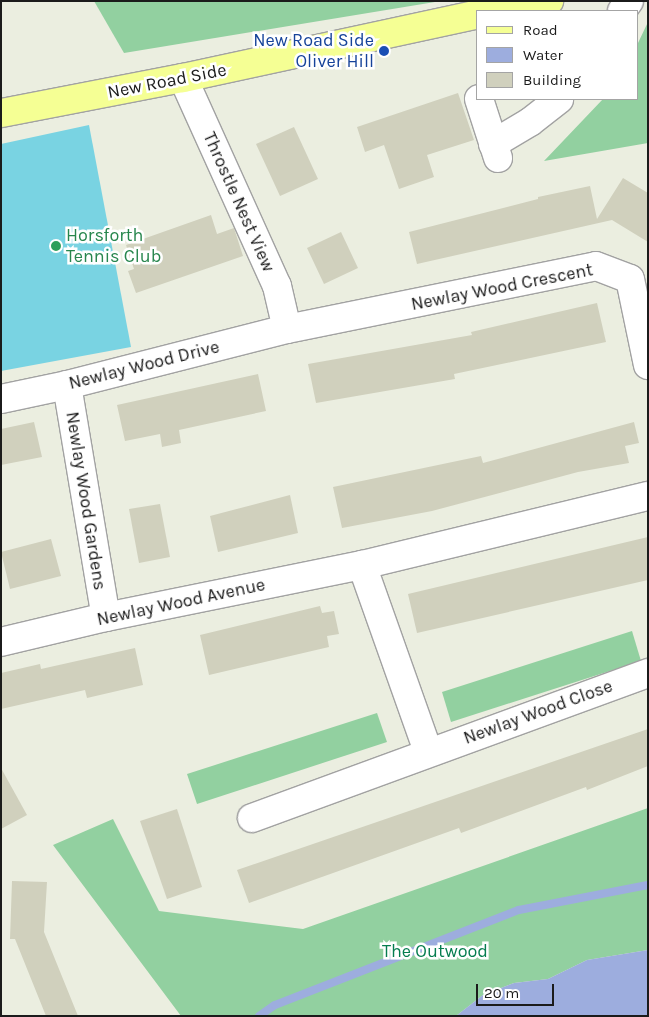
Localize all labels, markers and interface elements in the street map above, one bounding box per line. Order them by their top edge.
legend [477,10,639,100]
text: Road [523,21,558,39]
place label: New Road Side Oliver Hill [253,30,374,72]
marker: New Road Side Oliver Hill [378,45,390,57]
text: Water [523,46,563,64]
street label: New Road Side [106,59,228,103]
text: Building [523,71,581,89]
street label: Throstle Nest View [198,129,280,275]
place label: Horsforth Tennis Club [66,225,161,268]
marker: Horsforth Tennis Club [50,240,62,252]
street label: Newlay Wood Crescent [409,259,595,315]
street label: Newlay Wood Drive [66,336,222,394]
street label: Newlay Wood Gardens [61,410,111,592]
street label: Newlay Wood Avenue [95,574,267,630]
street label: Newlay Wood Close [461,675,615,749]
park label: The Outwood [382,940,488,962]
scale bar [479,974,556,1006]
text: 20 m [484,984,519,1002]

